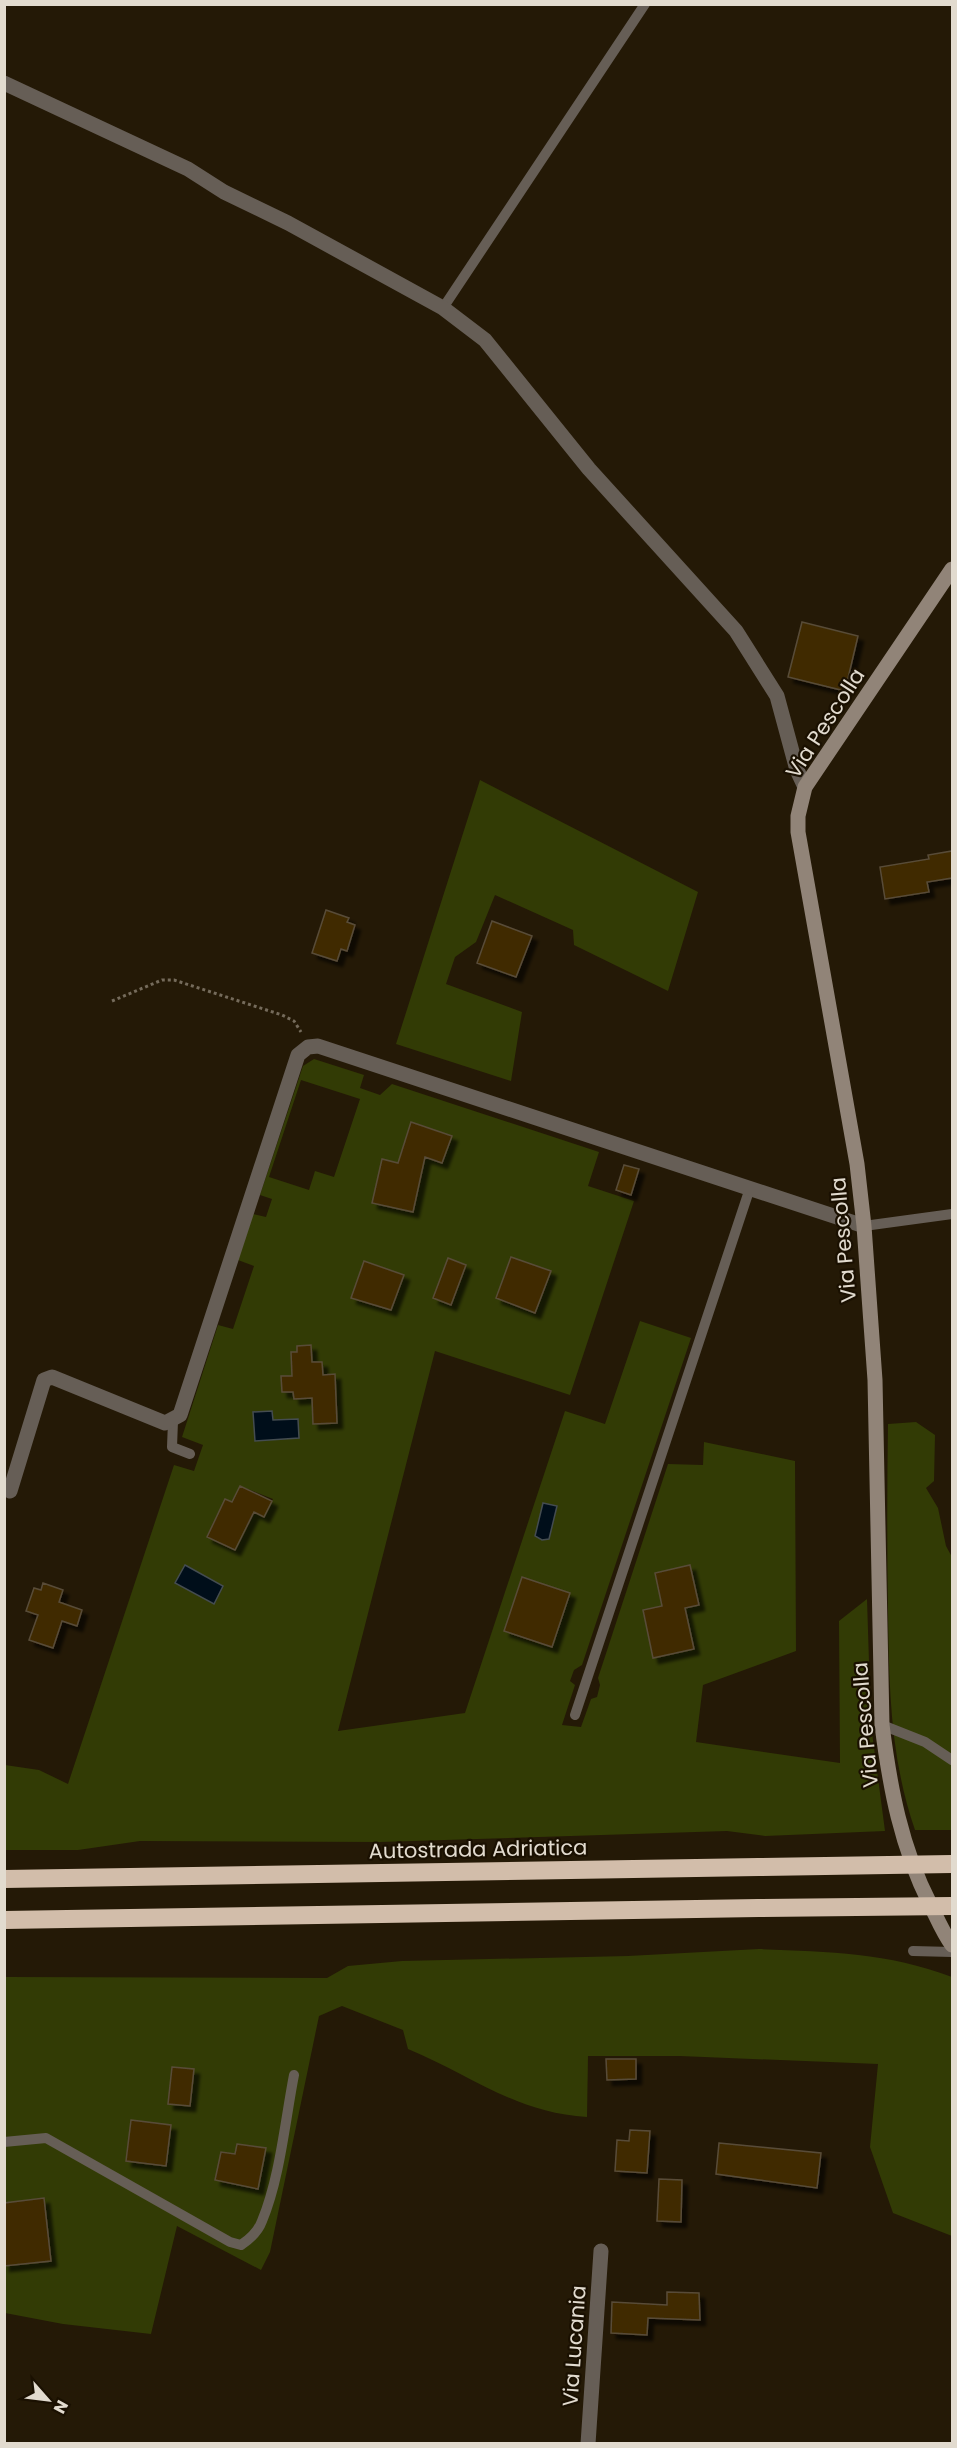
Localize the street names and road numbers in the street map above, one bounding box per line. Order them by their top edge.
street label: Via Pescolla [779,662,871,784]
street label: Via Pescolla [823,1176,863,1304]
street label: Via Pescolla [845,1661,885,1789]
street label: Autostrada Adriatica [368,1833,588,1865]
street label: Via Lucania [555,2284,593,2408]

